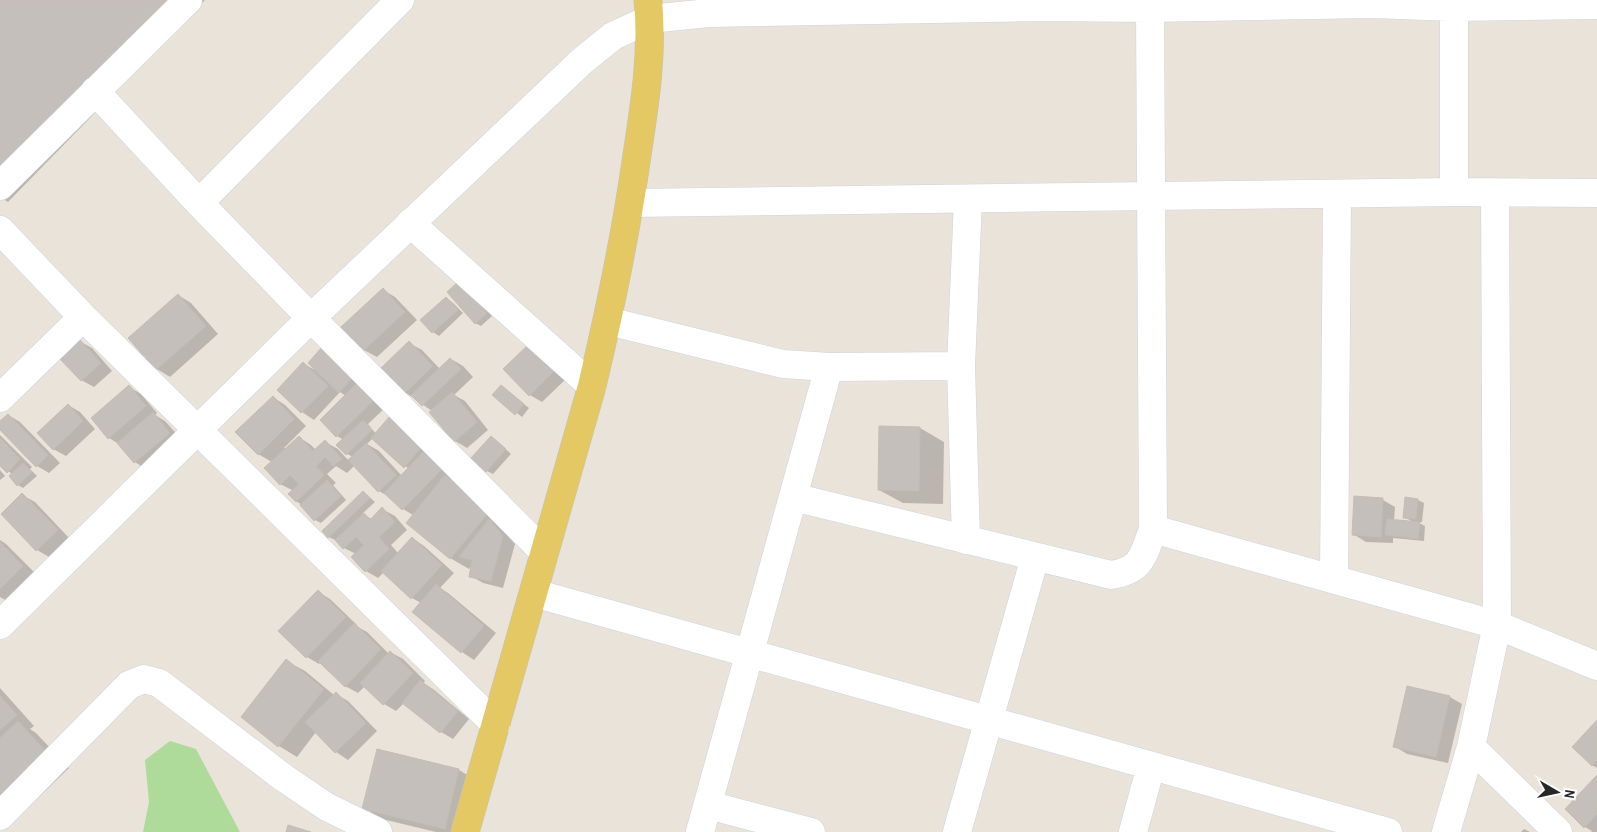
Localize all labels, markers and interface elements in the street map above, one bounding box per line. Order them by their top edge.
north arrow [1532,767,1582,817]
text: N [1560,789,1579,800]

